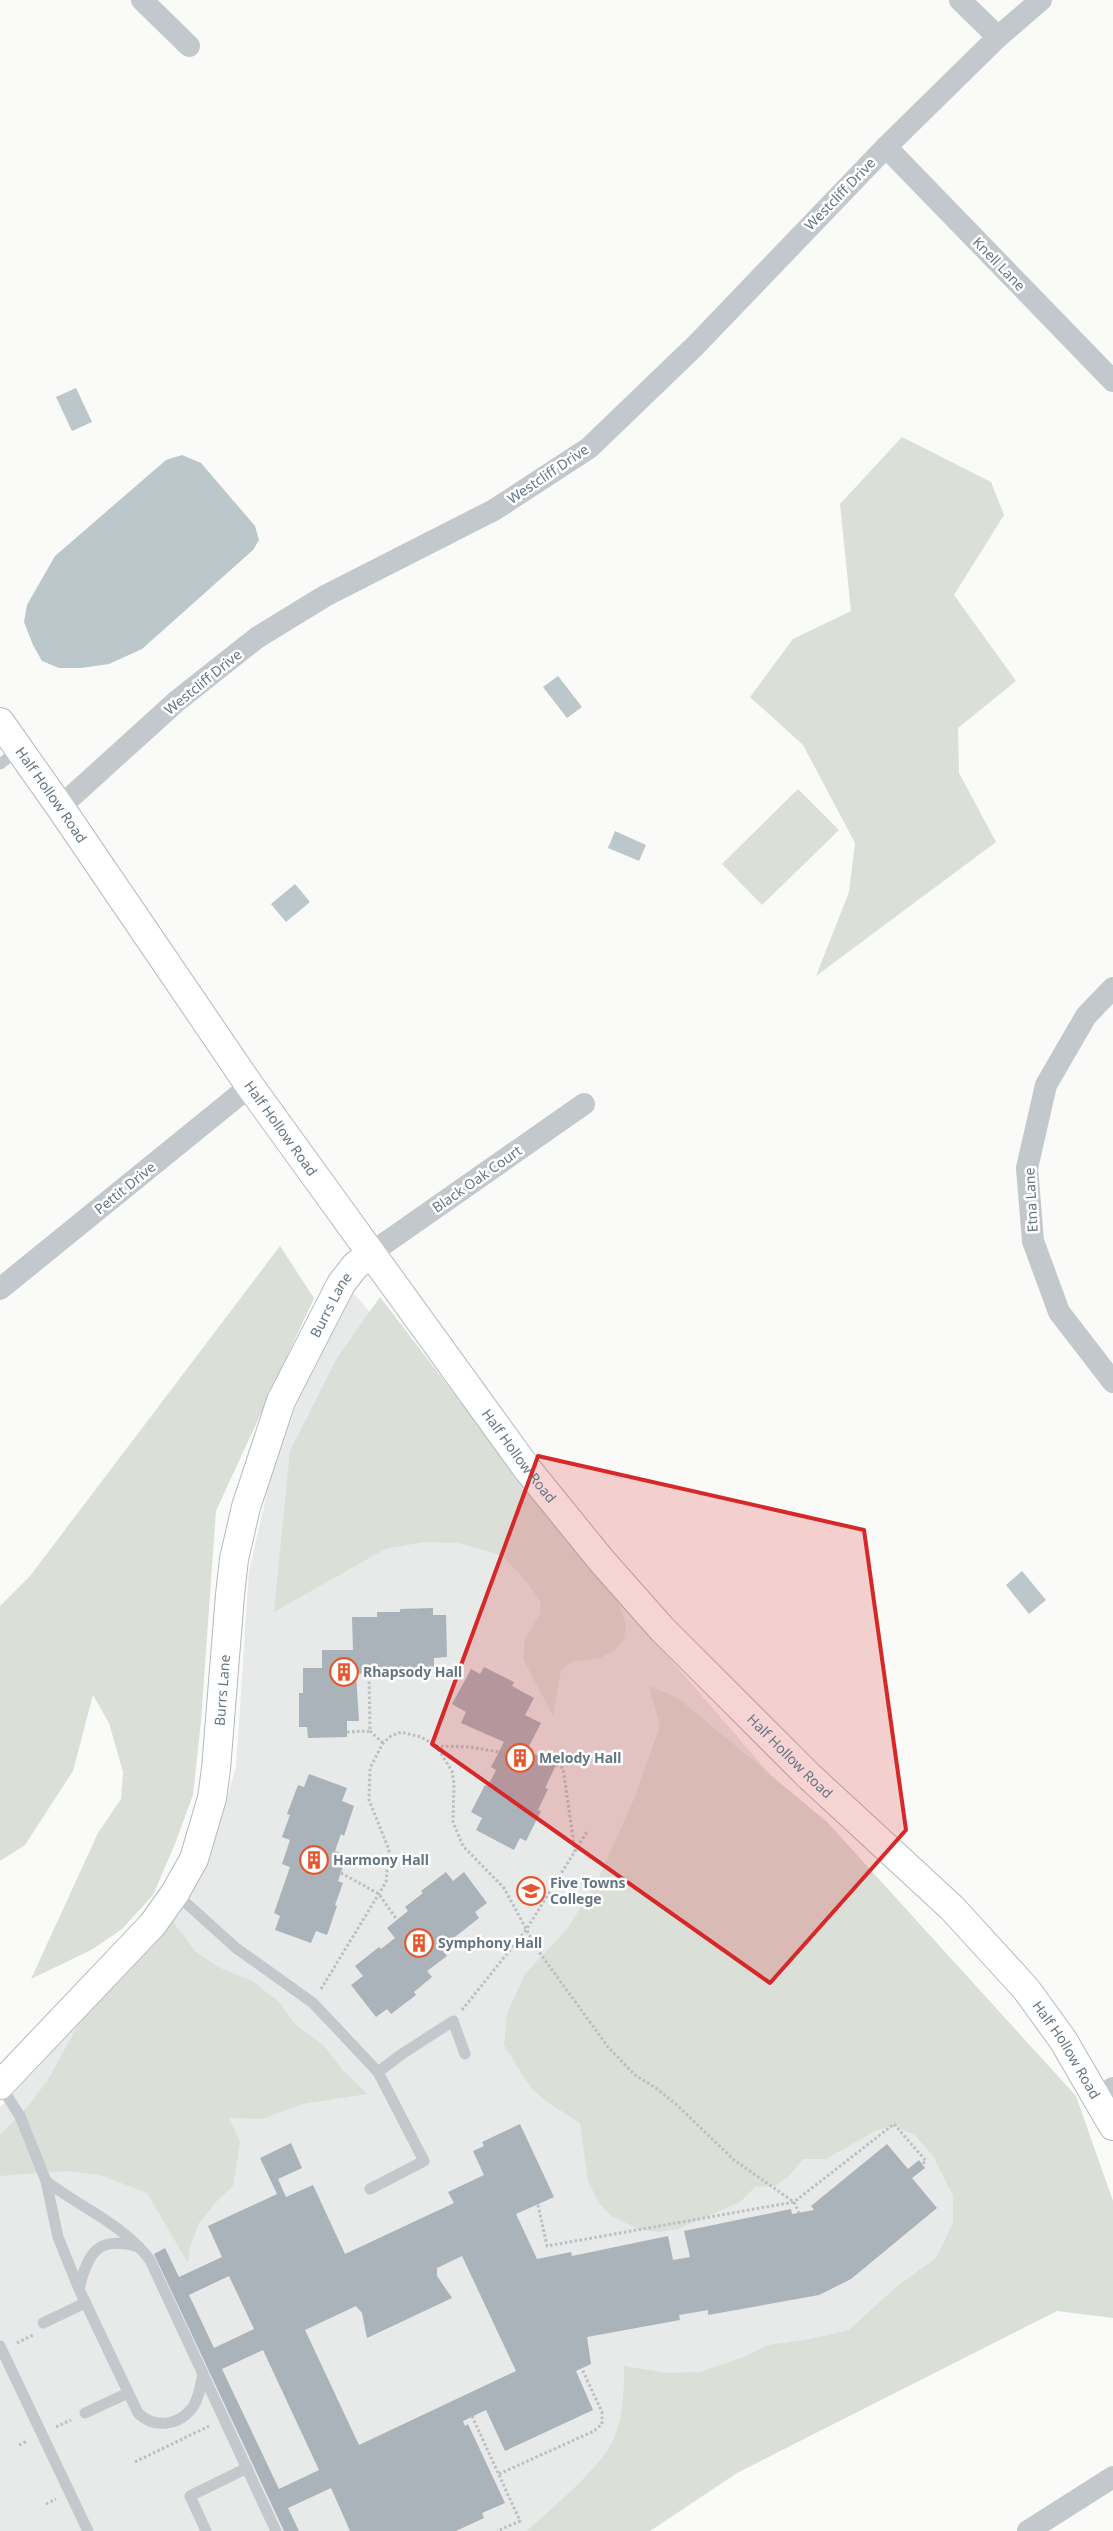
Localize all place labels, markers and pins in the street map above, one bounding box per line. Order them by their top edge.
building icon: Rhapsody Hall [329,1657,359,1687]
place label: Rhapsody Hall [363,1662,462,1681]
building icon: Melody Hall [505,1743,535,1773]
place label: Melody Hall [539,1748,621,1767]
building icon: Harmony Hall [299,1845,329,1875]
place label: Harmony Hall [333,1850,429,1869]
place label: Five Towns College [550,1873,626,1908]
school or university icon: Five Towns College [516,1876,546,1906]
building icon: Symphony Hall [404,1928,434,1958]
place label: Symphony Hall [438,1933,542,1952]

